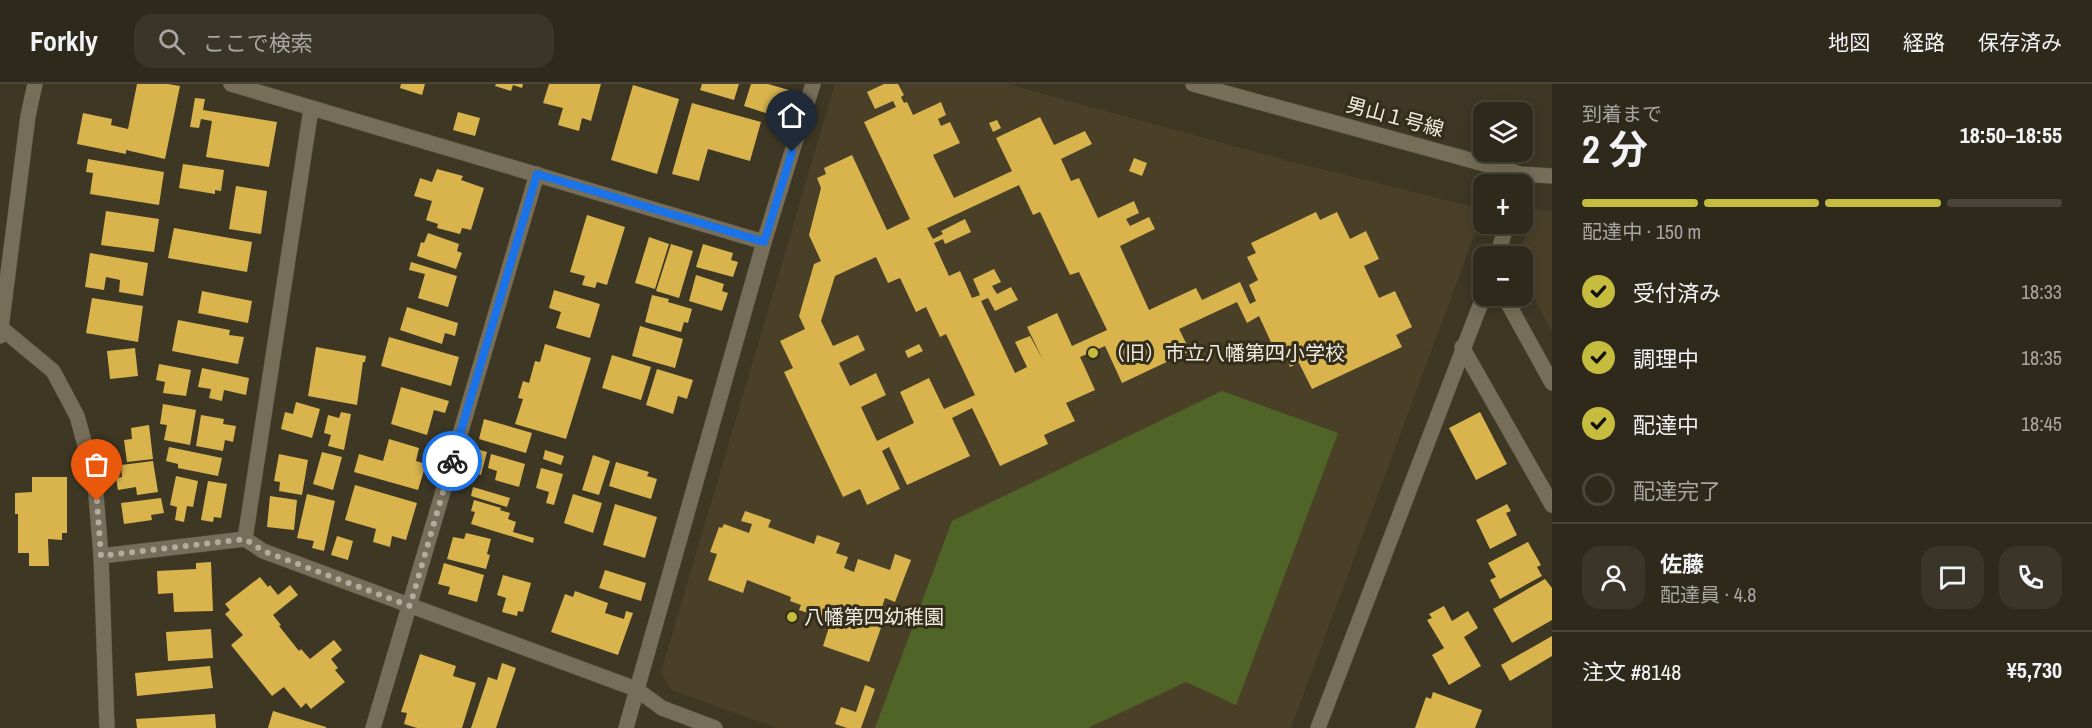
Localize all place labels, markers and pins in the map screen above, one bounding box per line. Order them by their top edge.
pin [766,90,817,152]
place label: （旧）市立八幡第四小学校 [1105,339,1345,366]
marker: （旧）市立八幡第四小学校 [1086,346,1100,360]
pin [71,439,122,501]
place label: 八幡第四幼稚園 [804,603,944,630]
marker: 八幡第四幼稚園 [785,610,799,624]

